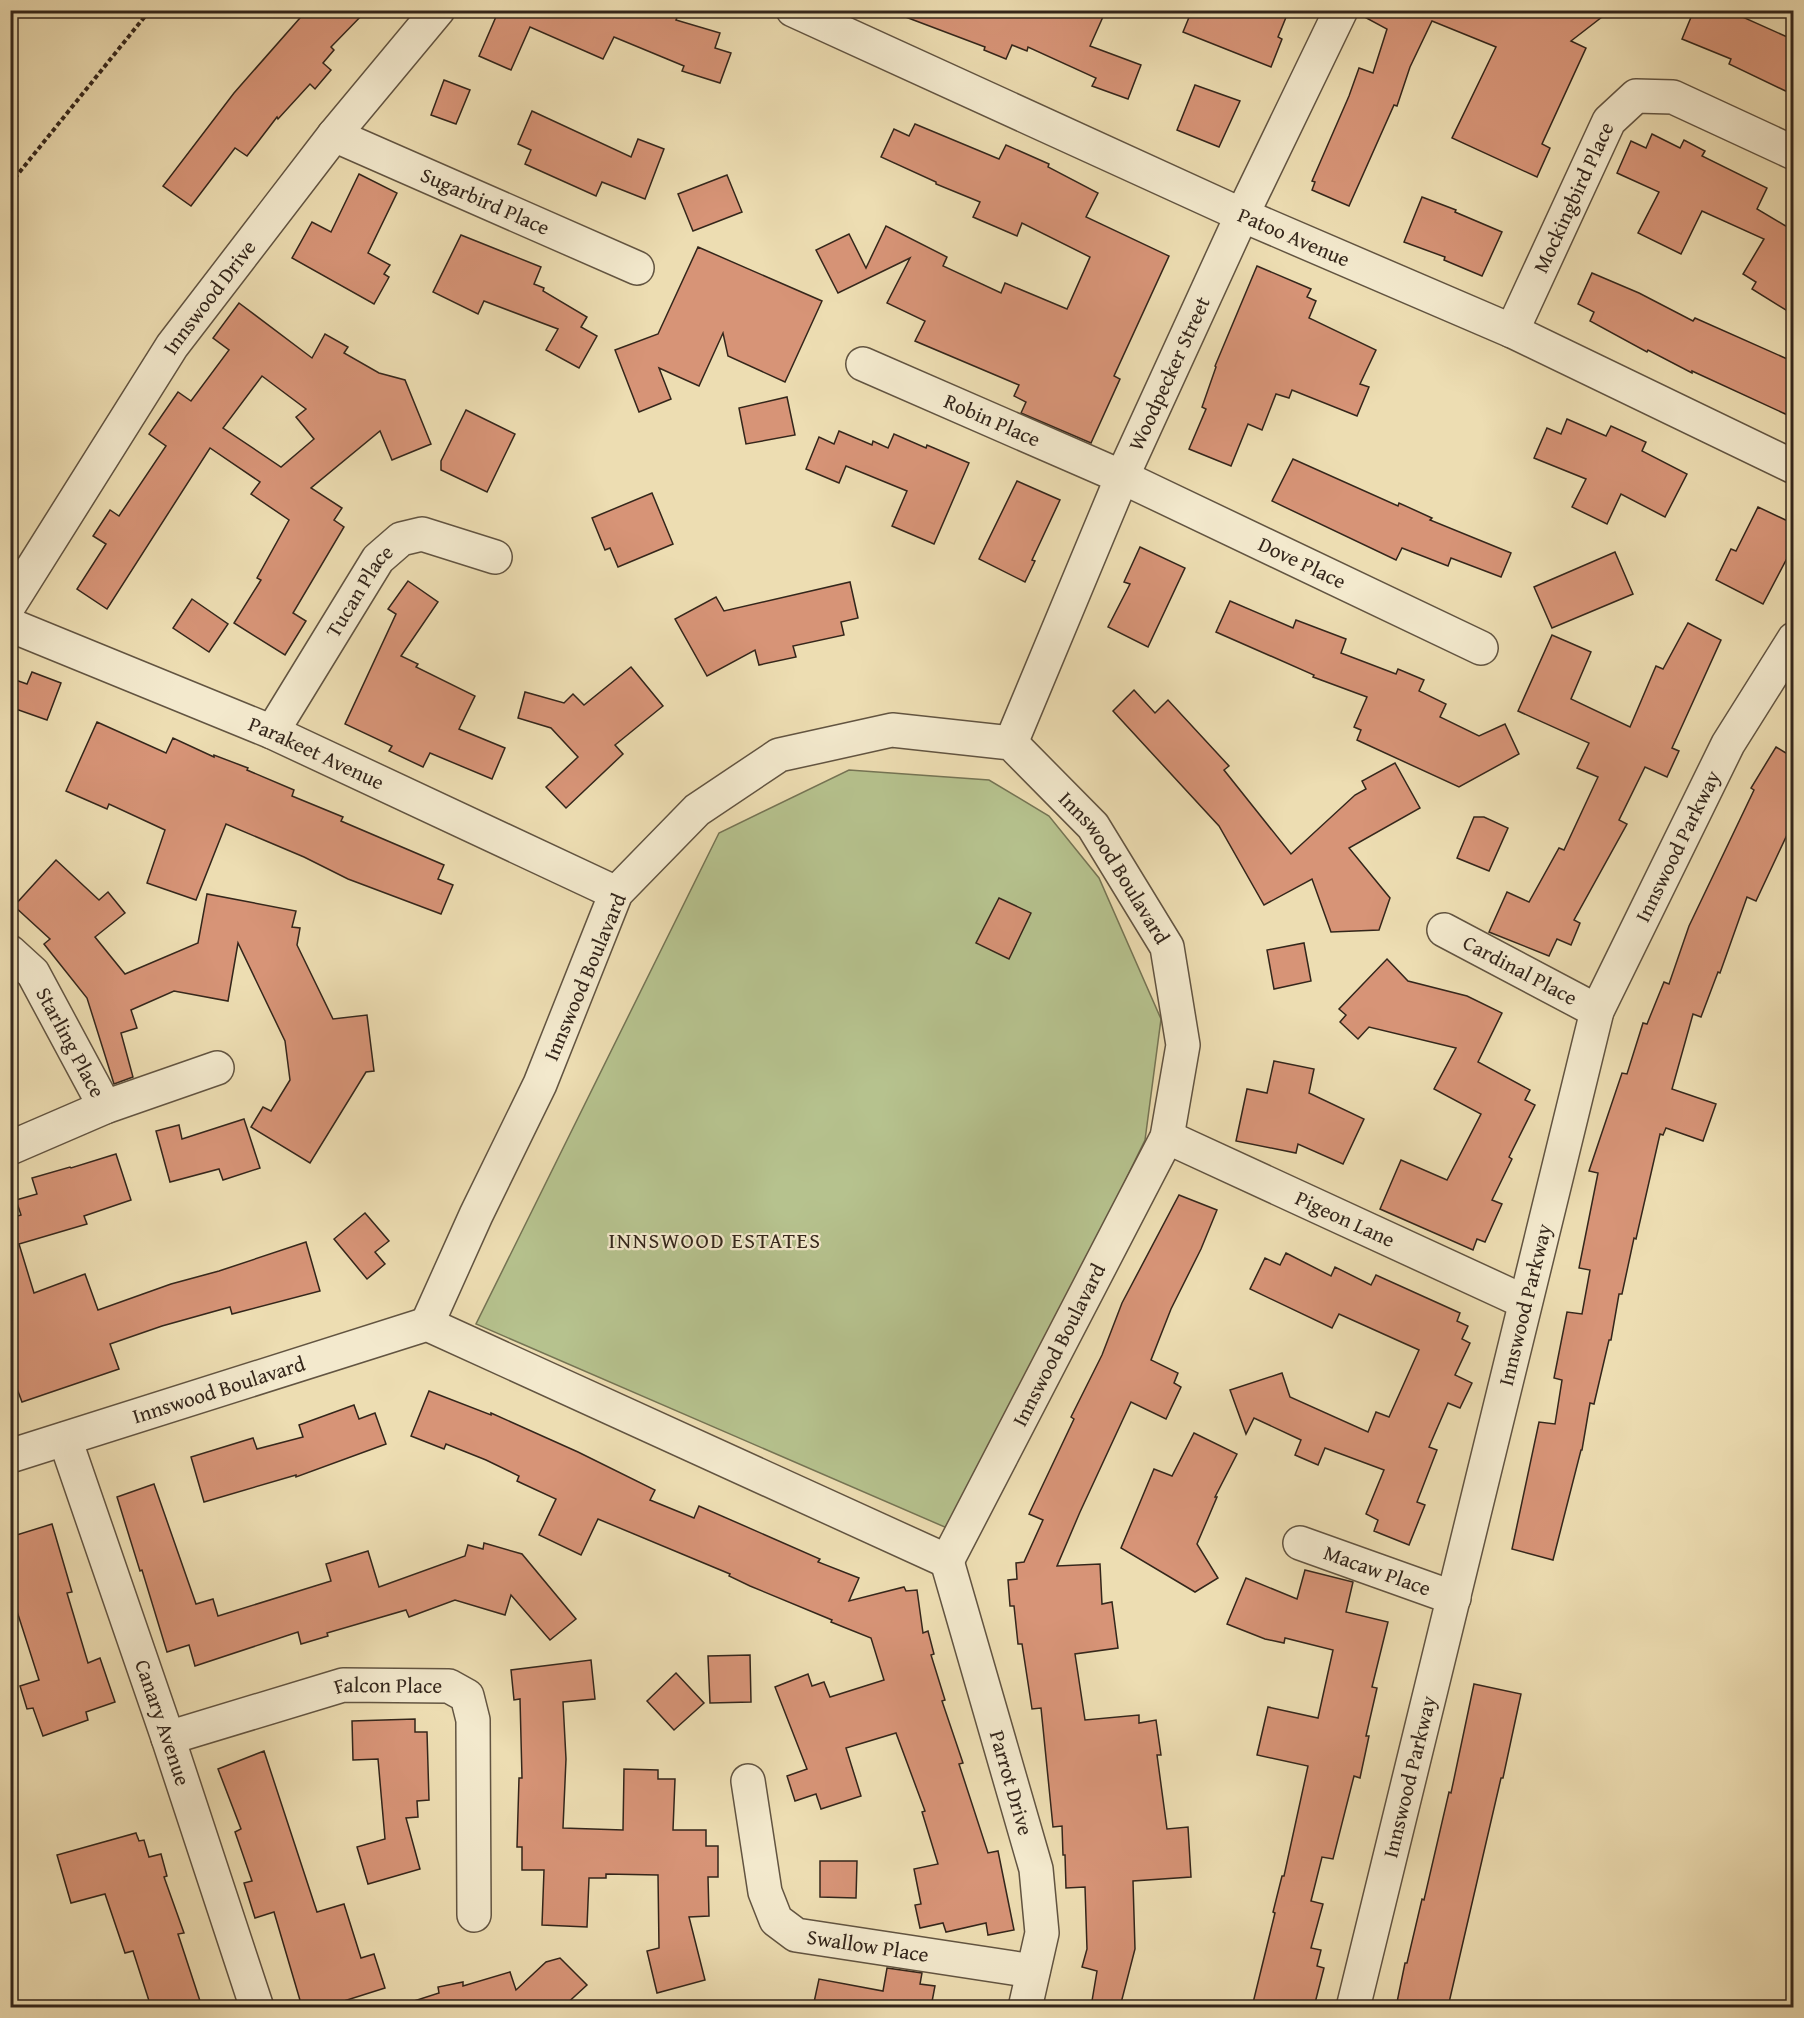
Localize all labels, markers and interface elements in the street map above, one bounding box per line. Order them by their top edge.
street label: Mockingbird Place [1525,117,1622,278]
street label: Sugarbird Place [416,159,555,243]
street label: Patoo Avenue [1233,199,1355,275]
street label: Innswood Drive [155,233,263,360]
street label: Woodpecker Street [1120,291,1218,455]
street label: Robin Place [939,385,1046,455]
street label: Dove Place [1253,528,1351,597]
street label: Tucan Place [318,537,400,643]
street label: Parakeet Avenue [244,708,389,797]
street label: Innswood Parkway [1627,764,1728,927]
street label: Innswood Boulavard [1052,784,1178,951]
street label: Innswood Boulavard [535,887,634,1065]
street label: Cardinal Place [1458,927,1583,1013]
street label: Starling Place [28,981,113,1103]
street label: Pigeon Lane [1290,1182,1400,1255]
street label: Innswood Parkway [1490,1220,1560,1389]
district label: INNSWOOD ESTATES [609,1224,821,1256]
street label: Innswood Boulavard [1004,1257,1113,1432]
street label: Innswood Boulavard [128,1347,310,1431]
street label: Macaw Place [1319,1537,1435,1604]
street label: Canary Avenue [127,1655,199,1790]
street label: Falcon Place [330,1669,442,1702]
street label: Innswood Parkway [1374,1692,1444,1861]
street label: Parrot Drive [982,1727,1042,1839]
street label: Swallow Place [805,1921,931,1970]

